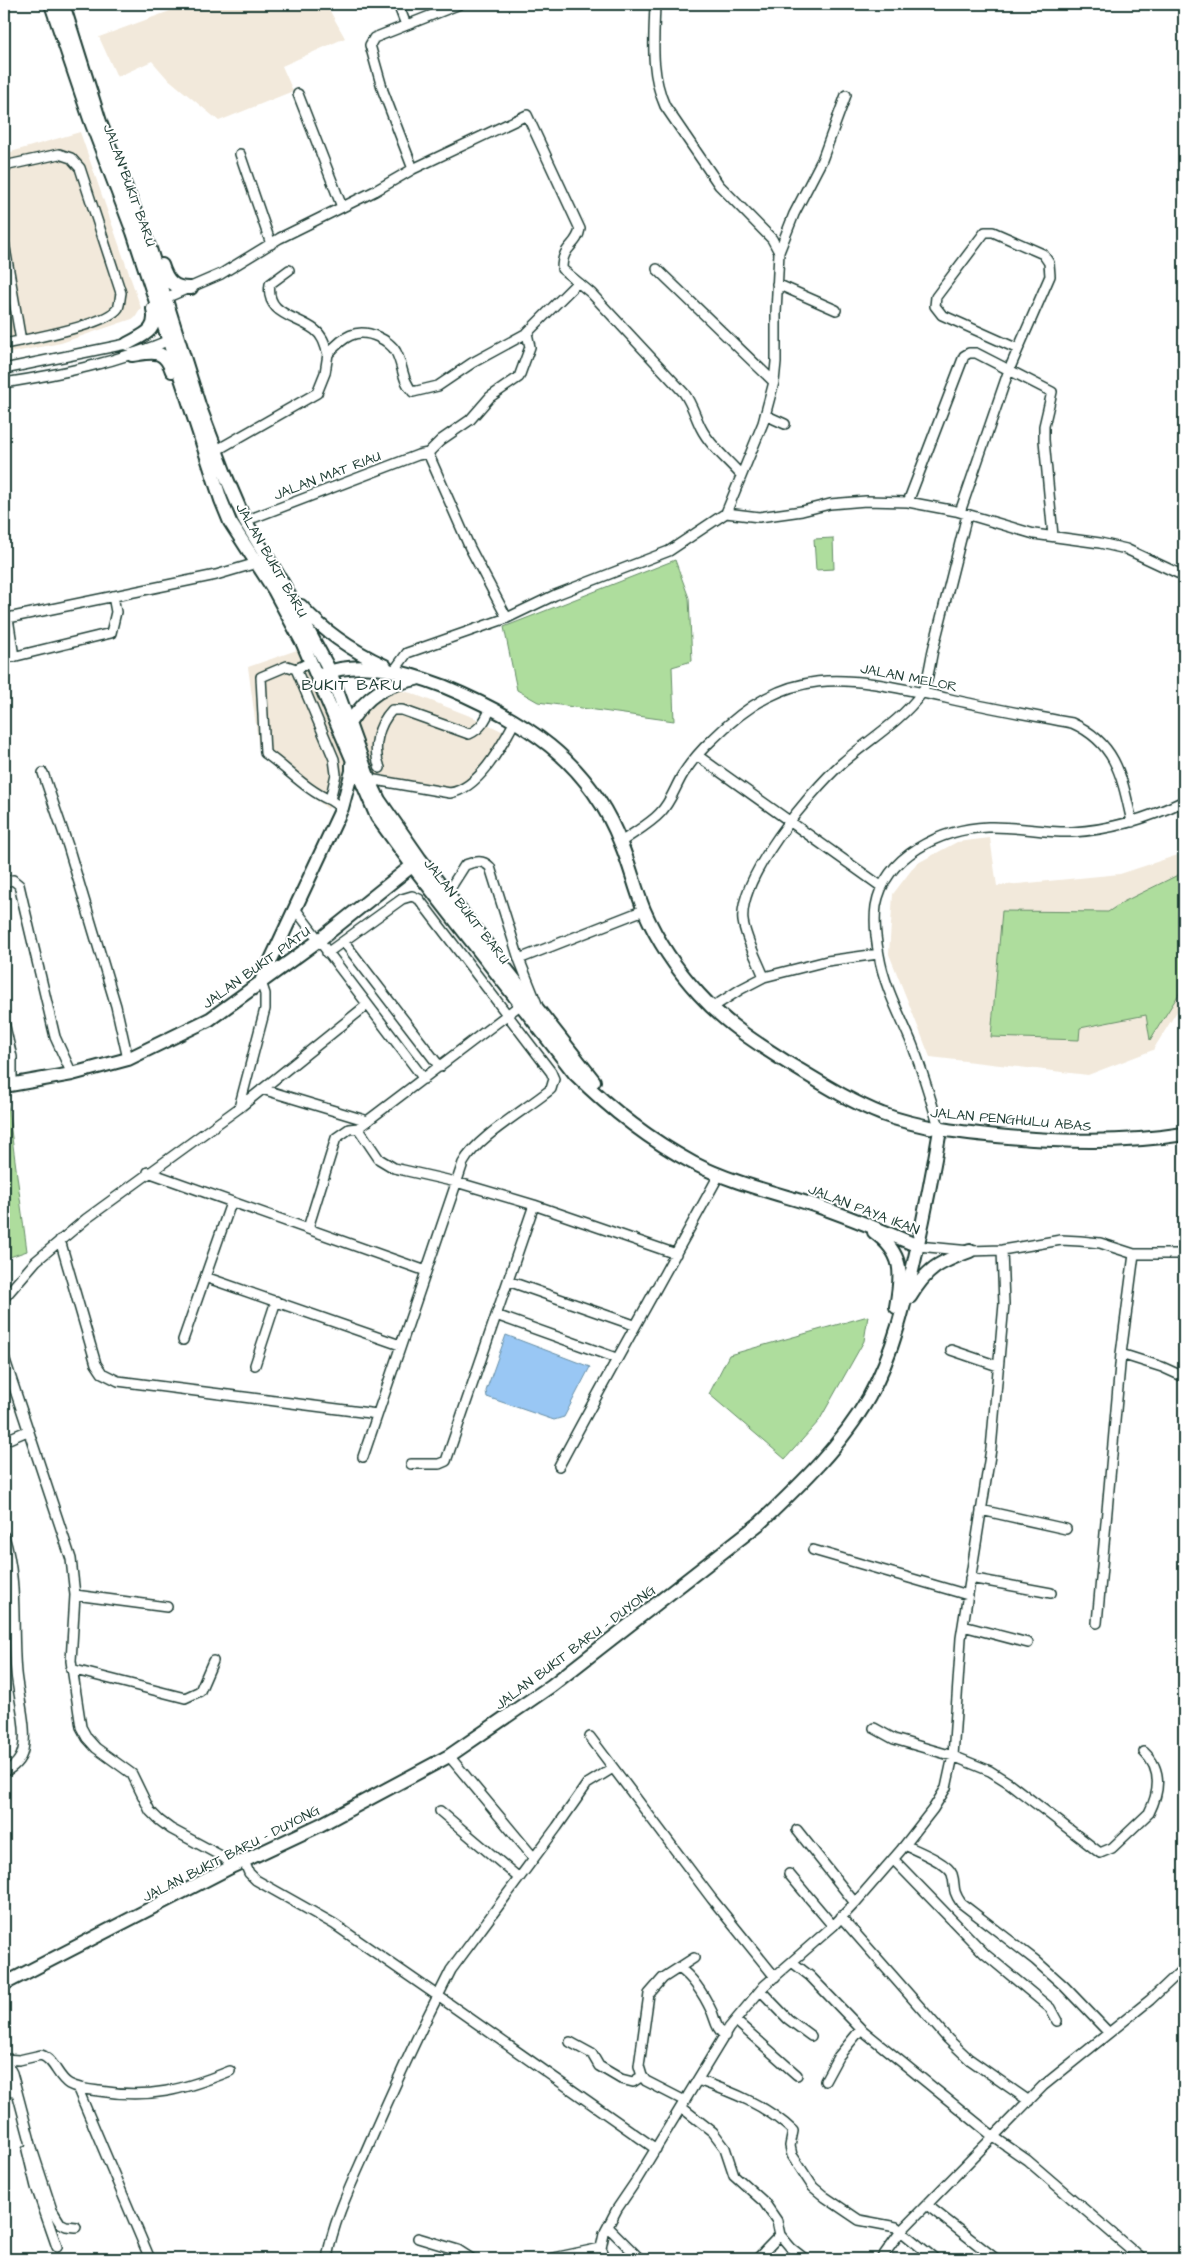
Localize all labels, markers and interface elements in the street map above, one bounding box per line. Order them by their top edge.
street label: JALAN BUKIT BARU [98,121,161,249]
street label: JALAN MAT RIAU [271,446,384,506]
street label: JALAN BUKIT BARU [230,500,312,621]
street label: JALAN MELOR [859,659,959,697]
district label: BUKIT BARU [302,674,402,696]
street label: JALAN BUKIT BARU [419,855,514,969]
street label: JALAN BUKIT PIATU [199,922,315,1014]
street label: JALAN PENGHULU ABAS [930,1103,1092,1137]
street label: JALAN PAYA IKAN [805,1180,922,1240]
street label: JALAN BUKIT BARU - DUYONG [491,1580,660,1715]
street label: JALAN BUKIT BARU - DUYONG [139,1800,324,1907]

